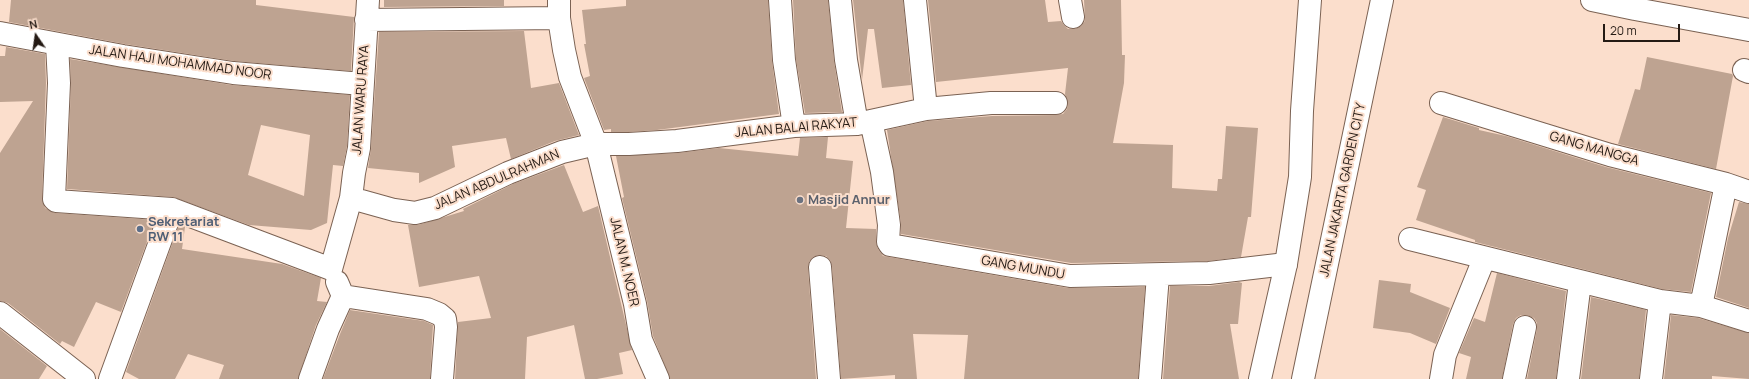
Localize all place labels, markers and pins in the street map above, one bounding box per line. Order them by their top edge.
place label: Masjid Annur [808,192,890,208]
marker: Masjid Annur [795,195,805,205]
place label: Sekretariat RW 11 [148,214,219,245]
marker: Sekretariat RW 11 [135,224,145,234]

